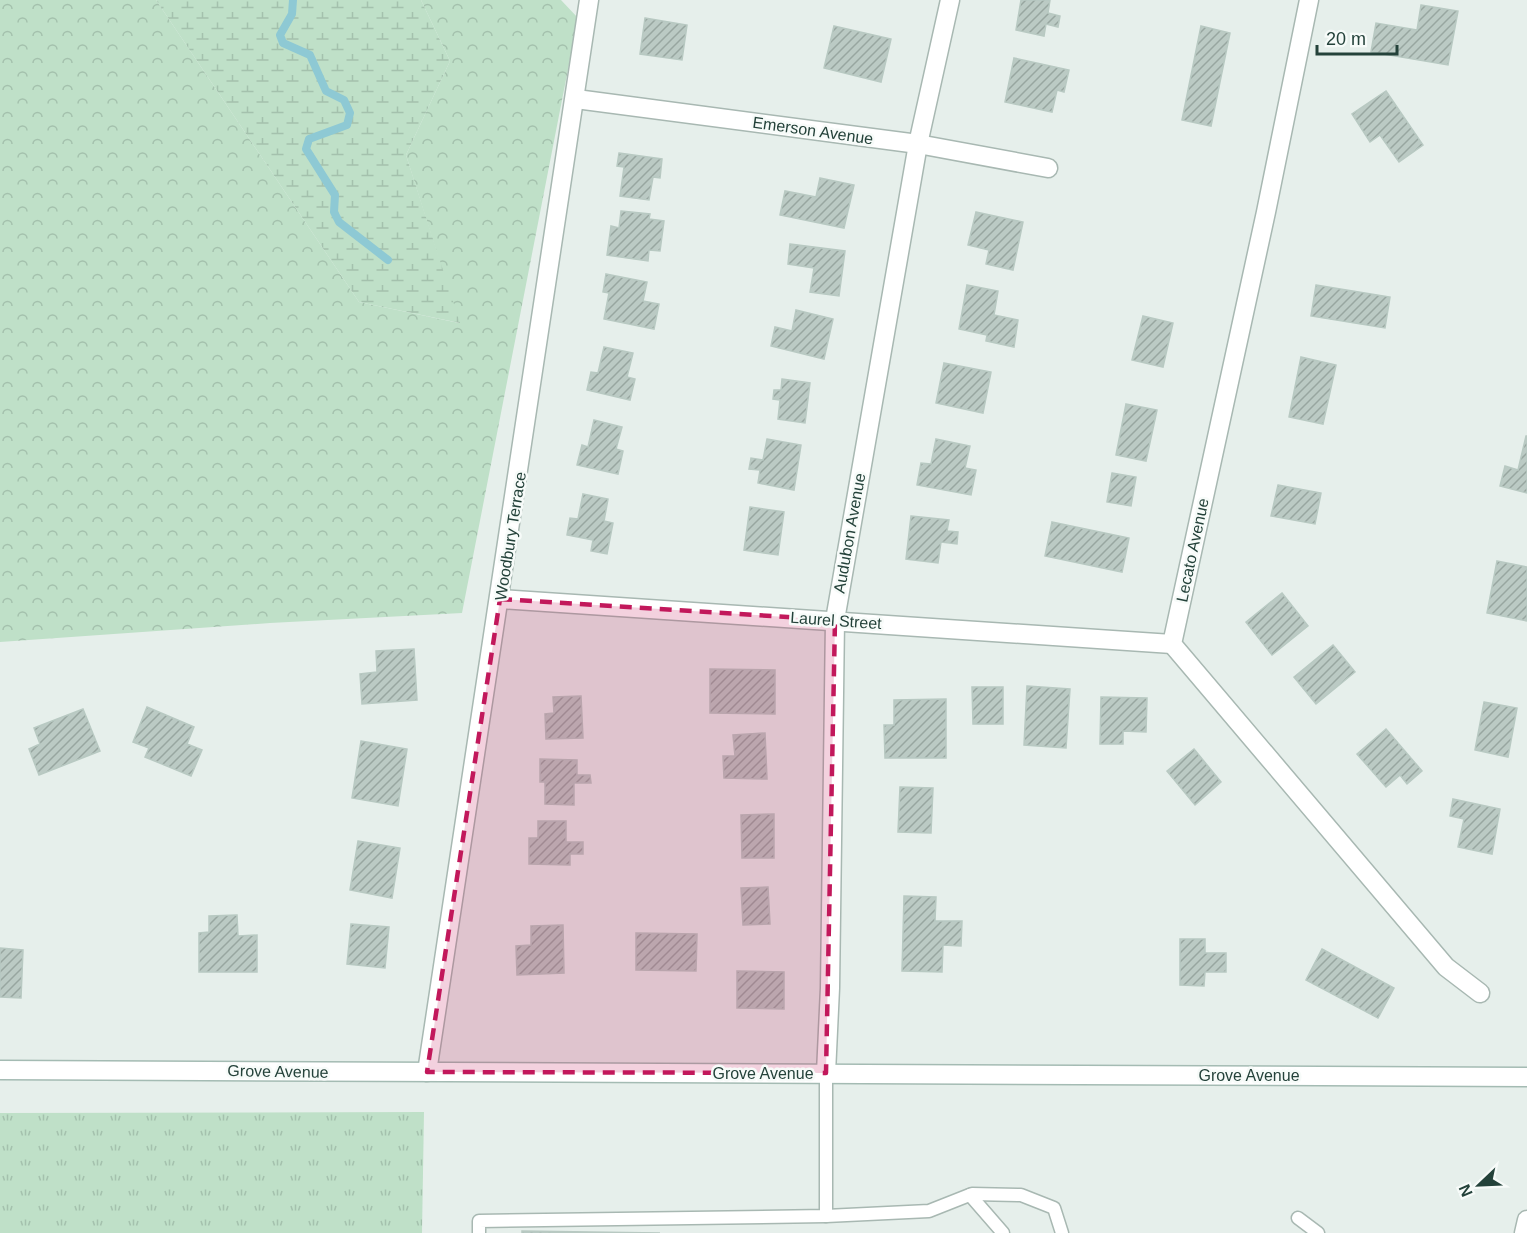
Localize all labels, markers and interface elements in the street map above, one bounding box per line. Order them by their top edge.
scale bar [1317,18,1396,56]
text: 20 m [1326,29,1366,49]
street label: Emerson Avenue [752,114,874,147]
street label: Woodbury Terrace [492,470,529,602]
street label: Audubon Avenue [831,472,868,594]
street label: Lecato Avenue [1173,497,1212,604]
street label: Laurel Street [790,609,883,632]
street label: Grove Avenue [227,1062,329,1081]
street label: Grove Avenue [712,1065,814,1082]
street label: Grove Avenue [1198,1067,1300,1084]
north arrow [1449,1155,1509,1215]
text: N [1456,1182,1476,1199]

